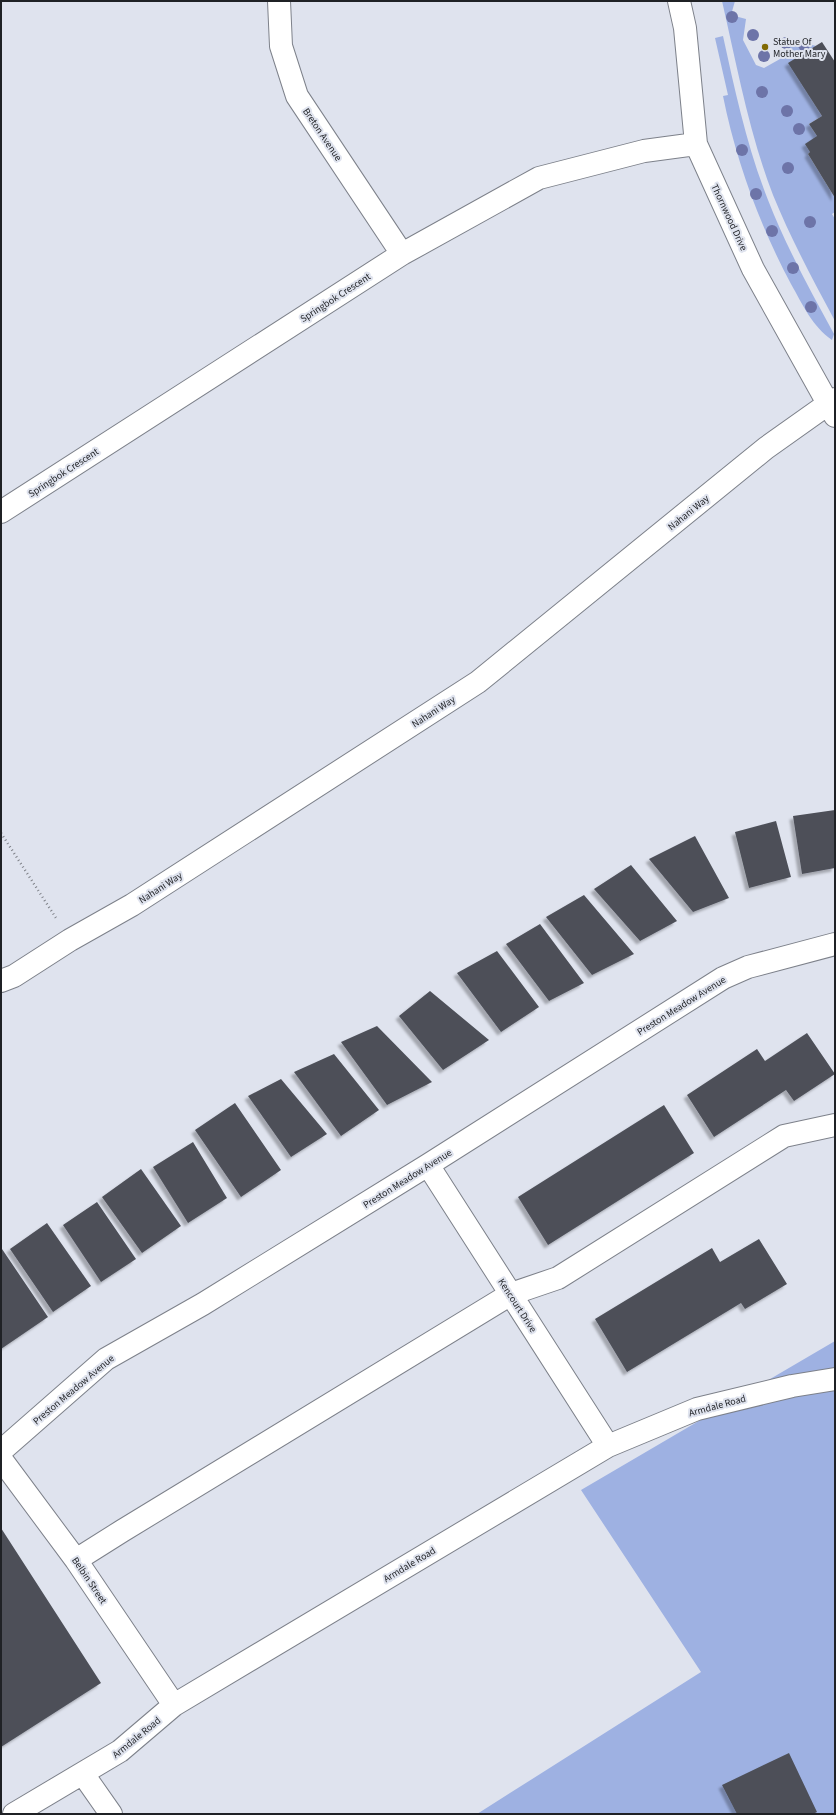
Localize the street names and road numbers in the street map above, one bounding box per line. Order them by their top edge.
street label: Breton Avenue [299,105,345,164]
street label: Thornwood Drive [707,182,751,253]
street label: Springbok Crescent [298,269,374,326]
street label: Springbok Crescent [26,444,102,501]
street label: Nahani Way [665,492,712,534]
street label: Nahani Way [409,692,458,731]
street label: Nahani Way [136,868,185,907]
street label: Preston Meadow Avenue [634,973,729,1039]
street label: Preston Meadow Avenue [360,1146,455,1212]
street label: Kencourt Drive [494,1276,540,1335]
street label: Preston Meadow Avenue [30,1352,117,1428]
street label: Armdale Road [687,1392,747,1420]
street label: Armdale Road [381,1544,438,1586]
street label: Belbin Street [68,1554,110,1607]
street label: Armdale Road [109,1714,164,1762]

